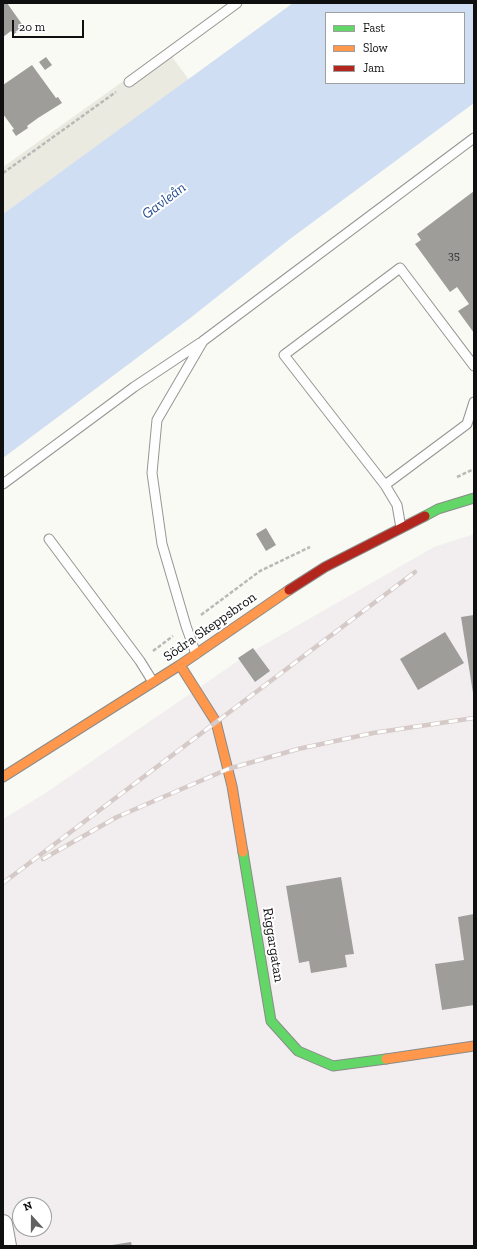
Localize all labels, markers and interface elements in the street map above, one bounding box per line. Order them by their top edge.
scale bar [14,12,86,38]
legend [325,12,465,84]
text: 20 m [19,20,45,34]
text: Fast [363,21,385,35]
text: Slow [363,41,388,55]
text: Jam [363,61,384,75]
water label: Gavleån [139,179,189,223]
house number: 35 [448,249,460,263]
street label: Södra Skeppsbron [160,589,260,665]
street label: Riggargatan [259,907,287,983]
north arrow [12,1197,52,1237]
text: N [22,1199,34,1214]

